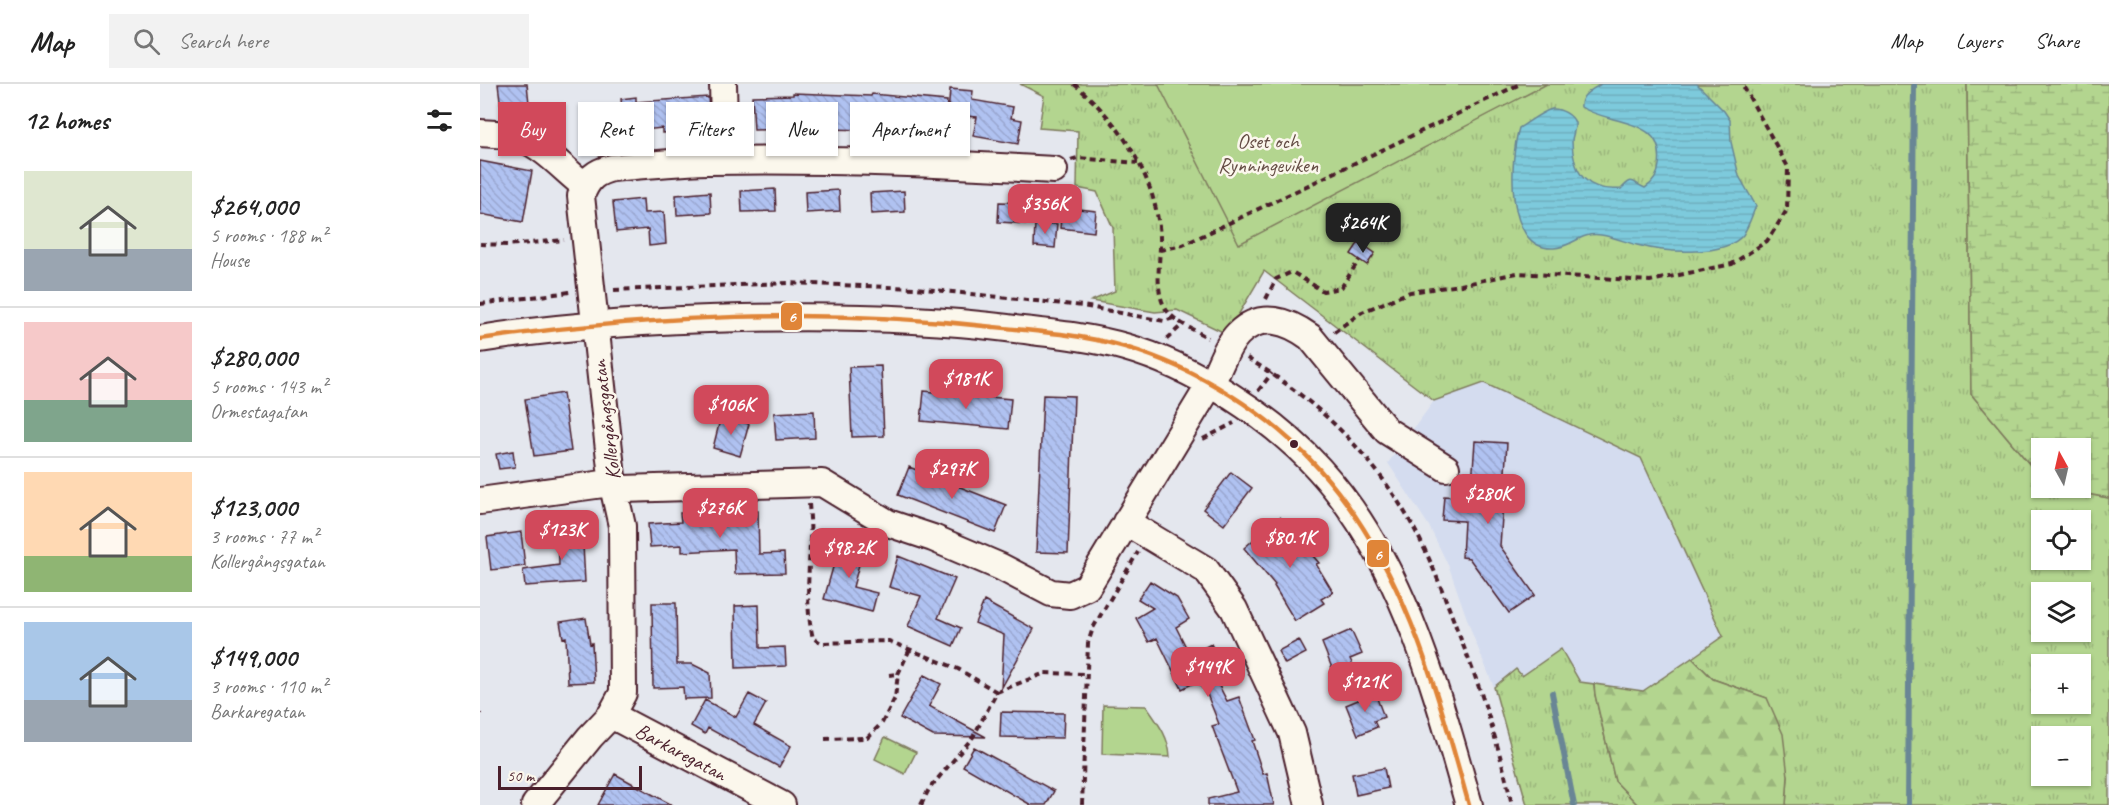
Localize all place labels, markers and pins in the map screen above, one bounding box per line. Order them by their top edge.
pin: $356K [1003,184,1087,235]
pin: $264K [1321,203,1405,254]
pin: $181K [924,359,1008,410]
pin: $106K [689,385,773,436]
unlabelled marker [1288,438,1300,450]
pin: $297K [910,449,994,500]
pin: $280K [1446,474,1530,525]
pin: $276K [678,488,762,539]
pin: $123K [520,510,604,561]
pin: $80.1K [1241,518,1339,569]
pin: $98.2K [800,528,898,579]
pin: $149K [1166,647,1250,698]
pin: $121K [1323,662,1407,713]

